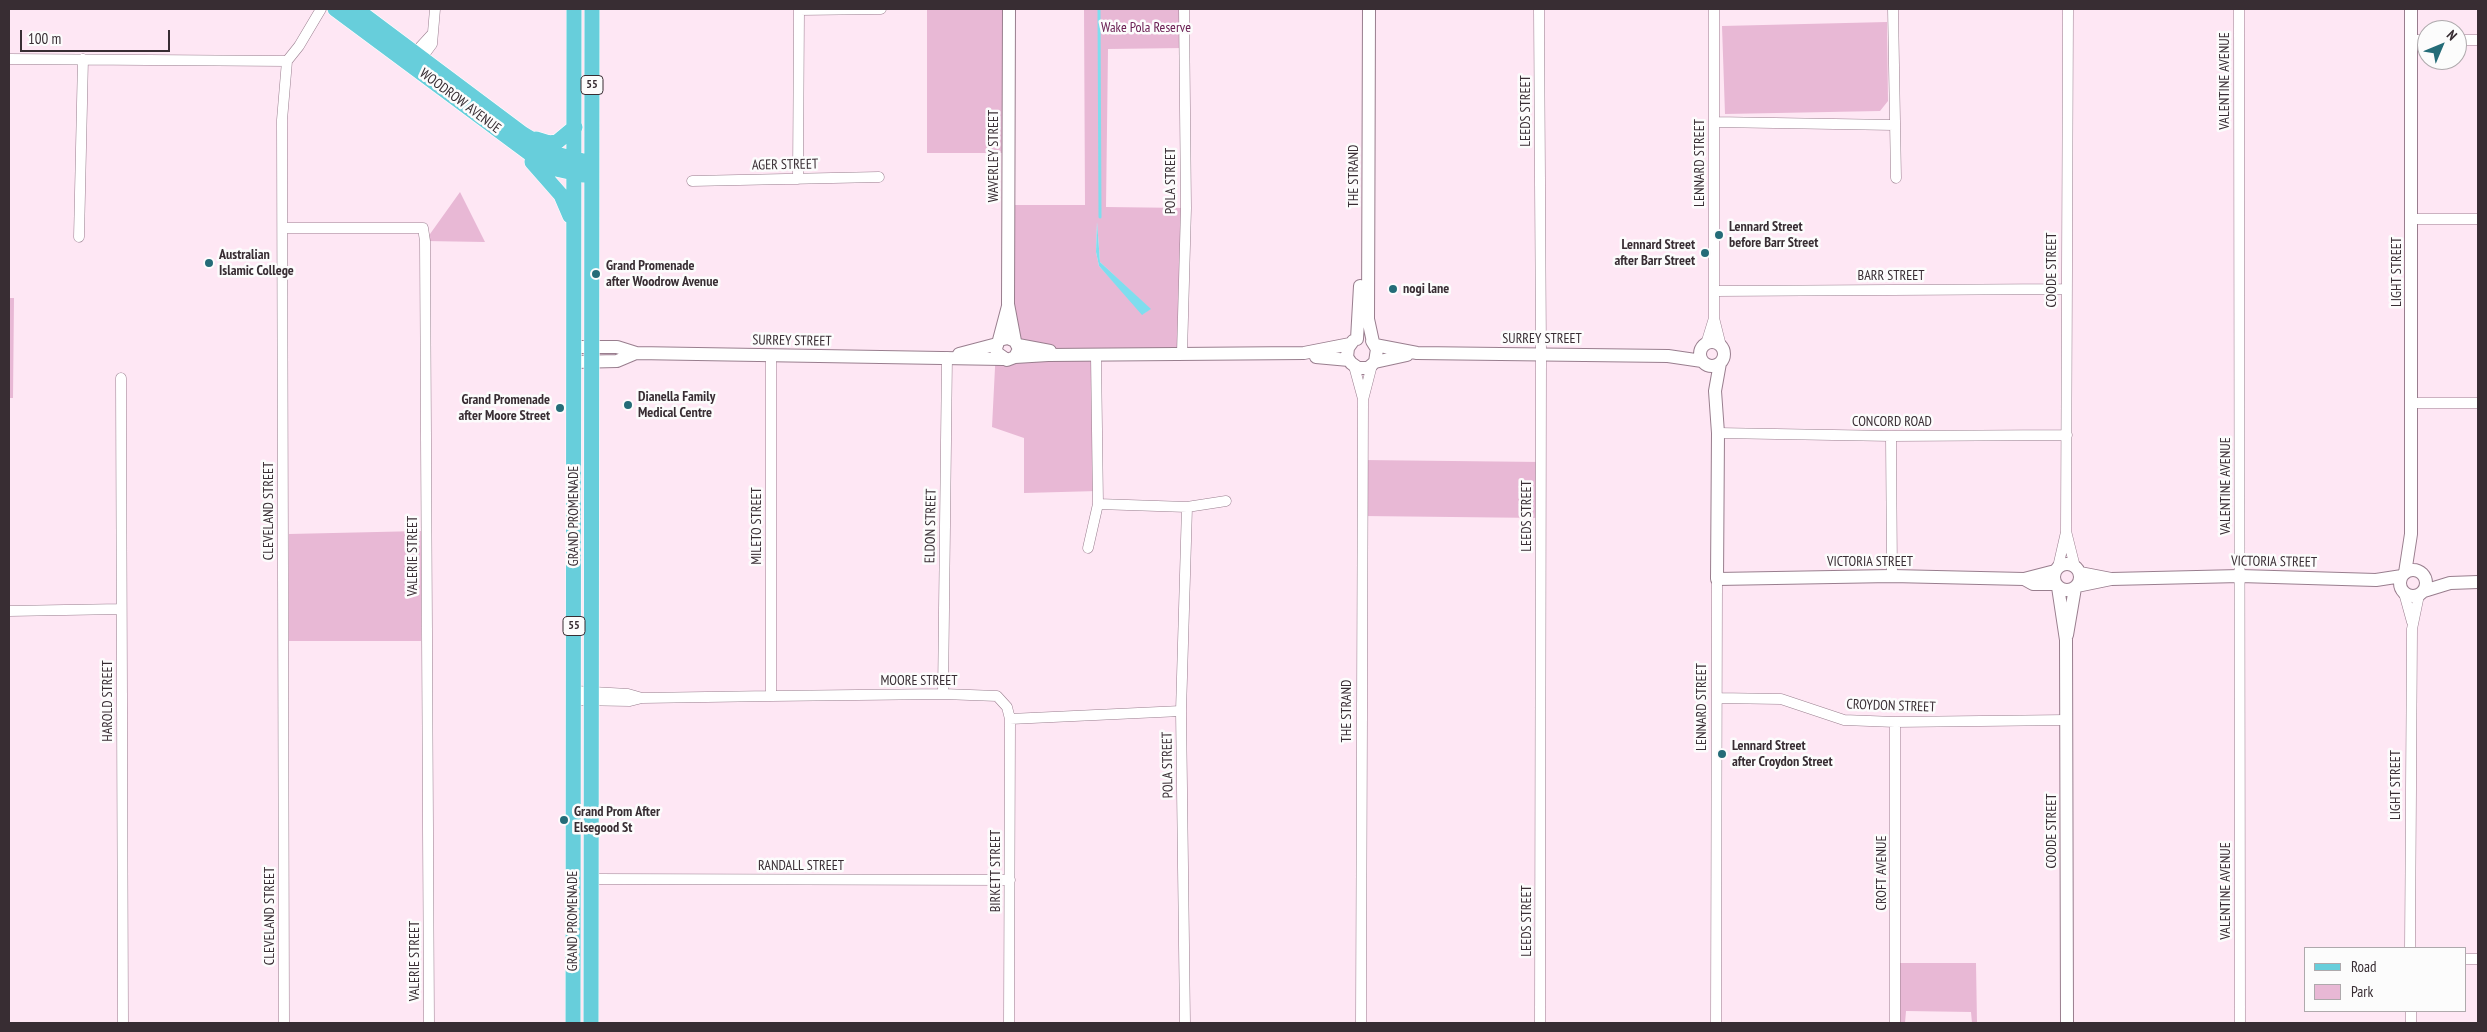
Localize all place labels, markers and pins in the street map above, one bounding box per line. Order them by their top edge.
place label: Lennard Street before Barr Street [1729,219,1818,252]
marker: Lennard Street before Barr Street [1713,229,1725,241]
place label: Lennard Street after Barr Street [1614,237,1695,270]
place label: Australian Islamic College [219,247,294,280]
marker: Lennard Street after Barr Street [1699,247,1711,259]
marker: Australian Islamic College [203,257,215,269]
place label: Grand Promenade after Woodrow Avenue [606,258,718,290]
marker: Grand Promenade after Woodrow Avenue [590,268,602,280]
place label: nogi lane [1403,281,1449,297]
marker: nogi lane [1387,283,1399,295]
place label: Dianella Family Medical Centre [638,389,715,422]
place label: Grand Promenade after Moore Street [458,392,550,424]
marker: Dianella Family Medical Centre [622,399,634,411]
marker: Grand Promenade after Moore Street [554,402,566,414]
place label: Lennard Street after Croydon Street [1732,738,1833,770]
marker: Lennard Street after Croydon Street [1716,748,1728,760]
place label: Grand Prom After Elsegood St [574,804,660,836]
marker: Grand Prom After Elsegood St [558,814,570,826]

